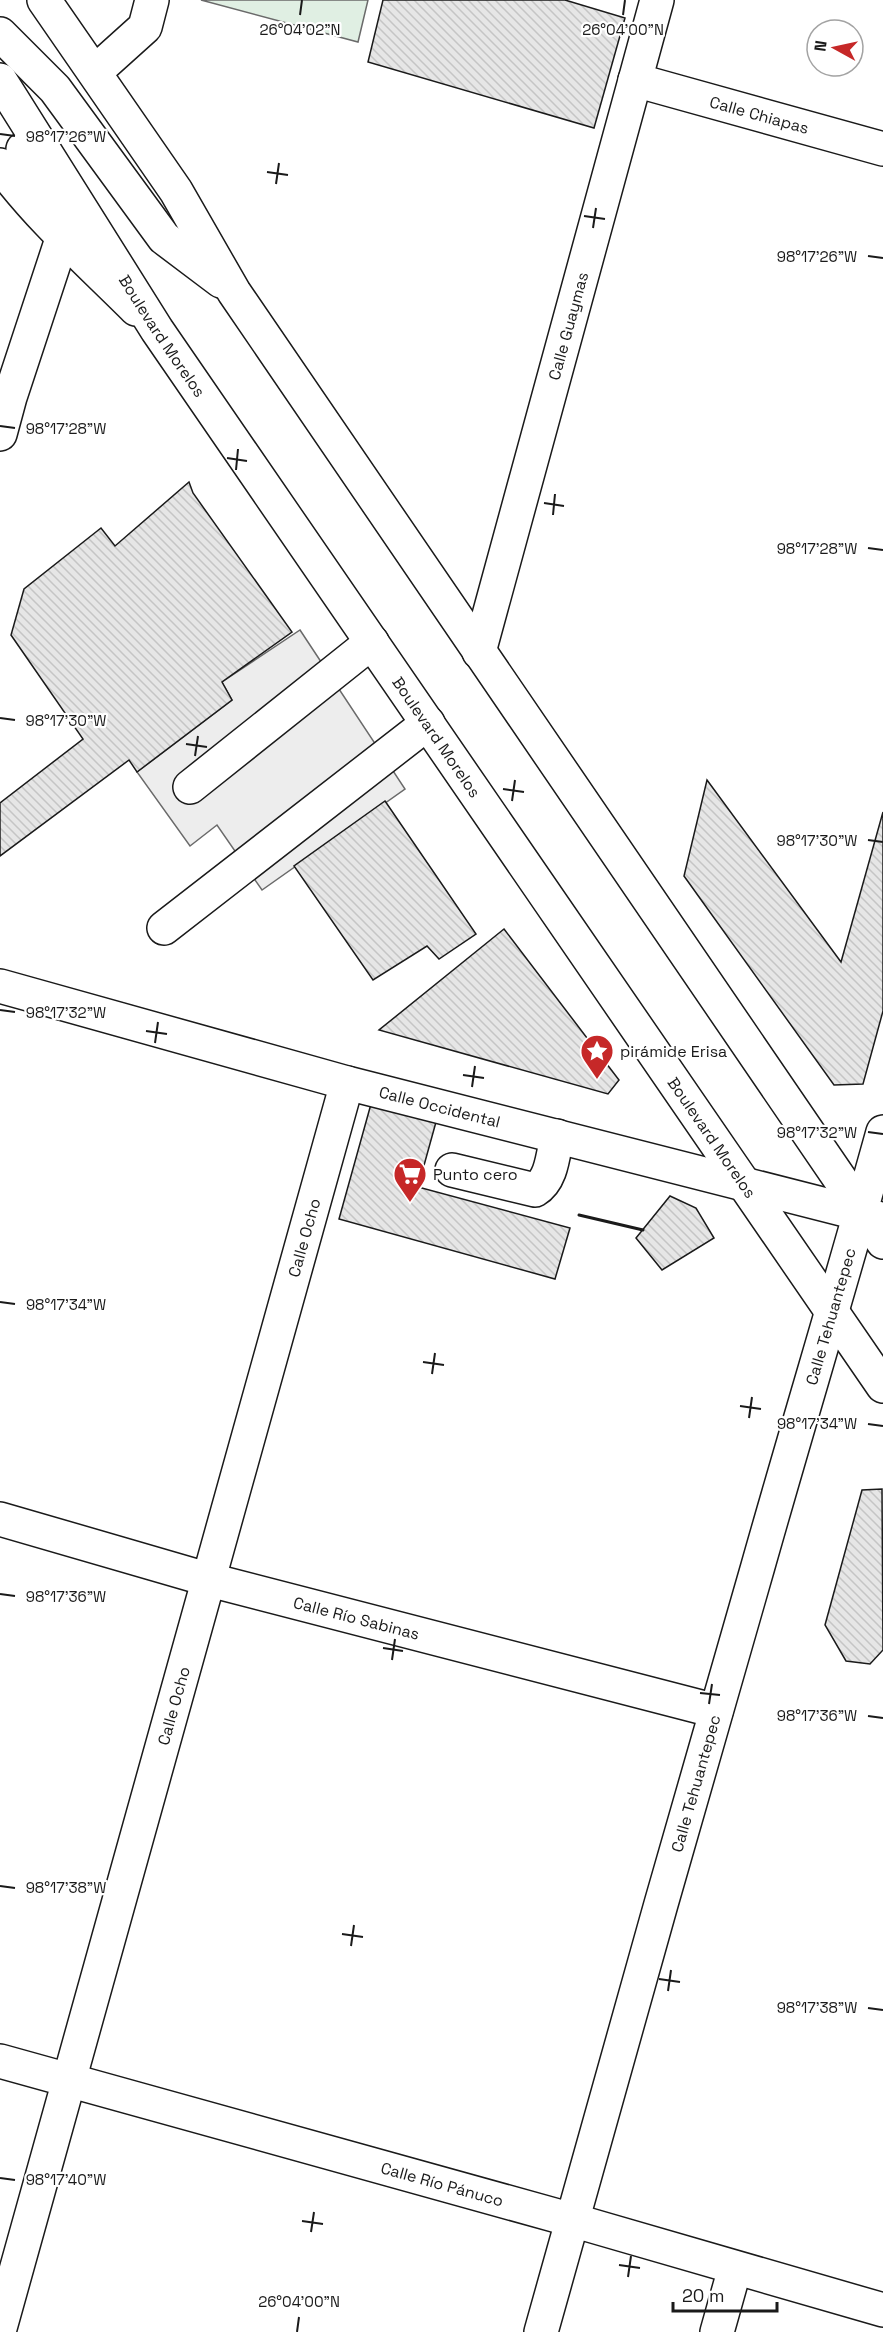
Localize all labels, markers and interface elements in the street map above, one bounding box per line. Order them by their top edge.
north arrow [805,18,865,78]
text: 26°04'02"N [259,20,341,39]
text: 26°04'00"N [582,20,664,39]
text: N [809,39,832,53]
street label: Calle Chiapas [707,91,811,139]
text: 98°17'26"W [26,127,106,146]
text: 98°17'26"W [777,247,857,266]
street label: Calle Guaymas [544,270,593,383]
street label: Boulevard Morelos [114,271,210,401]
text: 98°17'28"W [26,419,106,438]
text: 98°17'28"W [777,539,857,558]
street label: Boulevard Morelos [387,673,485,802]
text: 98°17'30"W [26,711,106,730]
text: 98°17'30"W [777,831,857,850]
text: 98°17'32"W [26,1003,106,1022]
place icon: pirámide Erisa [579,1033,615,1080]
place label: pirámide Erisa [620,1041,727,1062]
street label: Boulevard Morelos [663,1073,761,1202]
street label: Calle Occidental [377,1082,503,1133]
text: 98°17'32"W [777,1123,857,1142]
supermarket icon: Punto cero [392,1156,428,1203]
place label: Punto cero [433,1164,518,1185]
street label: Calle Ocho [283,1196,325,1279]
street label: Calle Tehuantepec [801,1245,861,1388]
text: 98°17'34"W [26,1295,106,1314]
text: 98°17'34"W [777,1414,857,1433]
text: 98°17'36"W [26,1587,106,1606]
street label: Calle Río Sabinas [291,1592,422,1645]
street label: Calle Ocho [153,1664,195,1748]
text: 98°17'36"W [777,1706,857,1725]
street label: Calle Tehuantepec [666,1712,726,1855]
text: 98°17'38"W [26,1878,106,1897]
text: 98°17'38"W [777,1998,857,2017]
street label: Calle Río Pánuco [378,2157,506,2211]
text: 98°17'40"W [26,2170,106,2189]
scale bar [673,2275,776,2313]
text: 20 m [682,2284,725,2307]
text: 26°04'00"N [258,2292,340,2311]

